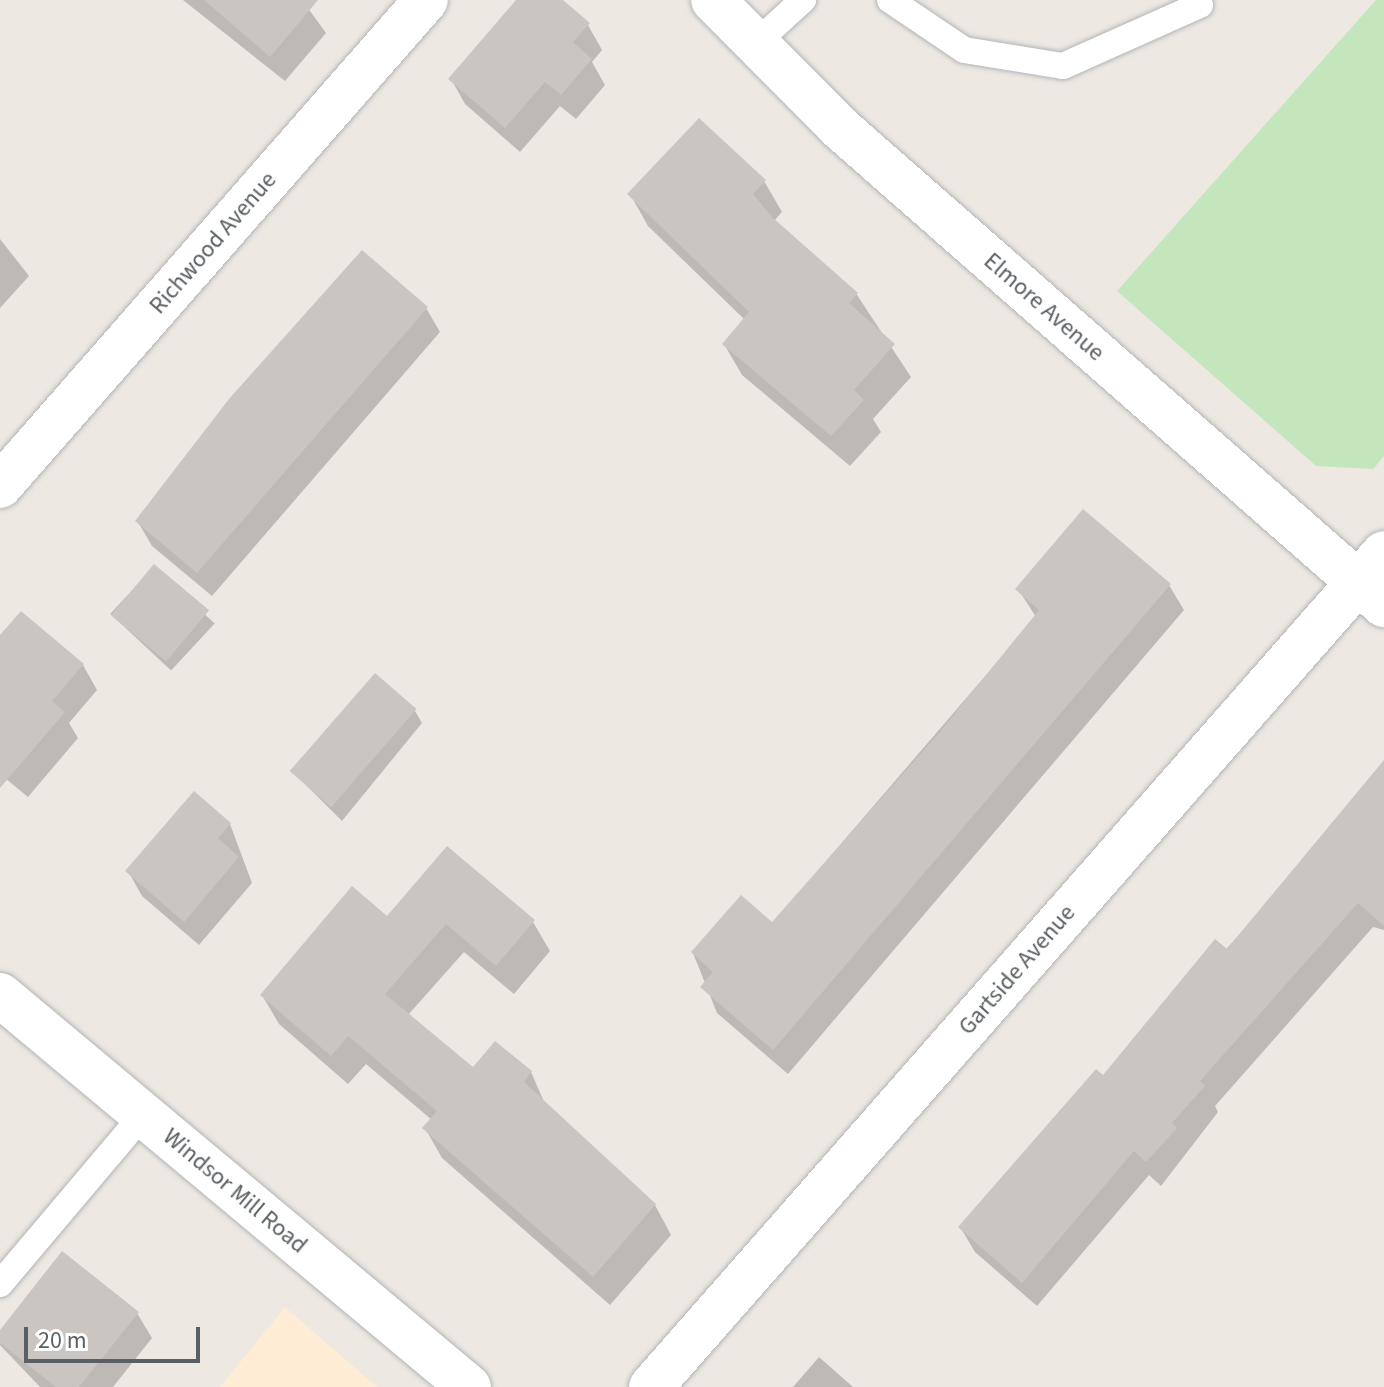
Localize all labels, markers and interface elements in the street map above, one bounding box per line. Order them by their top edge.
street label: Richwood Avenue [143,166,283,320]
street label: Elmore Avenue [978,247,1110,367]
street label: Gartside Avenue [953,899,1081,1041]
street label: Windsor Mill Road [157,1122,313,1260]
scale bar [28,1311,204,1361]
text: 20 m [38,1323,87,1358]

